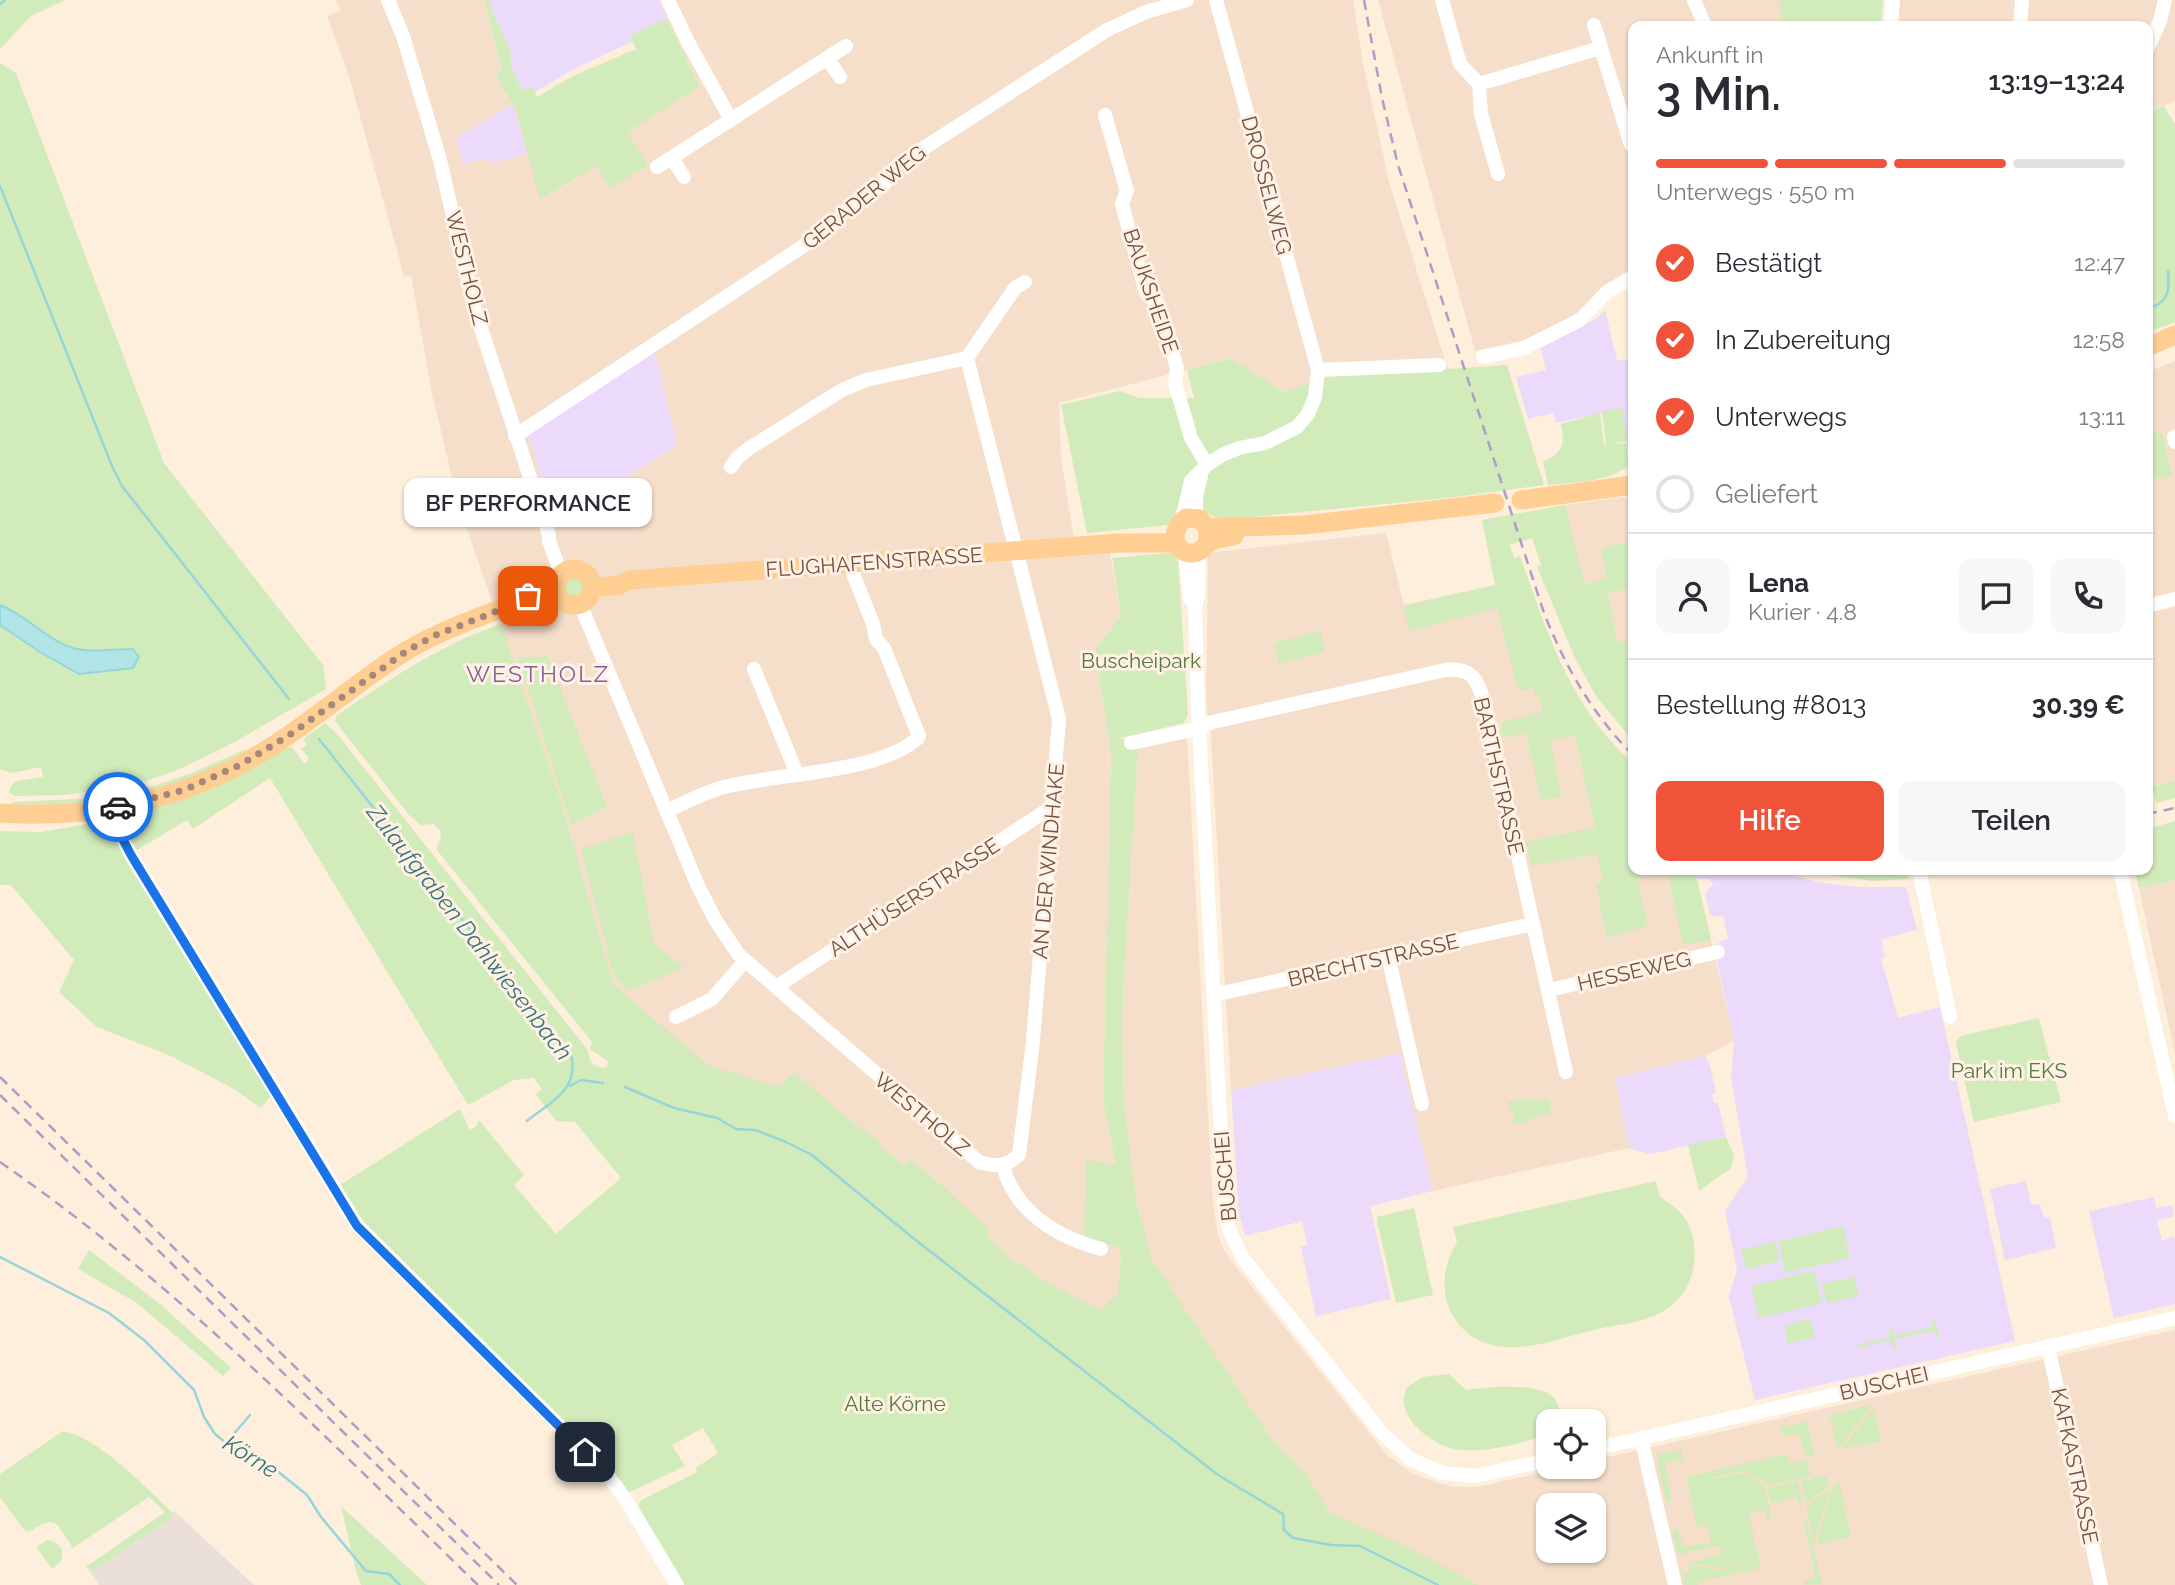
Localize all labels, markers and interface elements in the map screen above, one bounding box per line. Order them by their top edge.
text: Ankunft in [1656,41,1764,68]
text: 13:19–13:24 [1988,66,2125,96]
text: 3 Min. [1656,67,1781,121]
street label: DROSSELWEG [1237,113,1297,257]
street label: GERADER WEG [797,140,931,254]
text: Unterwegs · 550 m [1656,178,1855,205]
street label: WESTHOLZ [441,208,493,328]
street label: BAUKSHEIDE [1118,225,1184,357]
icon: check [1656,244,1694,282]
text: Bestätigt [1715,248,1822,278]
text: 12:47 [2074,249,2125,276]
icon: check [1656,321,1694,359]
text: In Zubereitung [1715,325,1891,355]
text: 12:58 [2073,326,2125,353]
icon: check [1656,398,1694,436]
text: Unterwegs [1715,402,1847,432]
text: 13:11 [2079,403,2125,430]
callout: BF PERFORMANCE [404,477,652,526]
text: Geliefert [1715,479,1818,509]
text: BF PERFORMANCE [425,489,631,516]
street label: FLUGHAFENSTRASSE [765,542,983,582]
button: person [1656,559,1730,633]
button: chat [1959,559,2033,633]
button: phone [2051,559,2125,633]
pin [498,566,558,626]
text: Lena [1748,568,1809,598]
icon: bag [509,577,547,615]
text: Kurier · 4.8 [1748,598,1857,625]
park label: Buscheipark [1081,648,1201,673]
district label: WESTHOLZ [466,660,610,687]
text: Bestellung #8013 [1656,690,1866,720]
text: 30.39 € [2032,690,2125,720]
street label: BARTHSTRASSE [1469,695,1529,857]
street label: AN DER WINDHAKE [1027,762,1069,960]
courier [83,772,153,842]
button: Hilfe [1656,781,1884,861]
button: Teilen [1898,781,2125,861]
icon: car [99,788,137,826]
water label: Zulaufgraben Dahlwiesenbach [361,798,578,1065]
street label: ALTHÜSERSTRASSE [824,832,1004,962]
street label: BRECHTSTRASSE [1285,928,1461,992]
street label: HESSEWEG [1575,946,1693,996]
park label: Park im EKS [1951,1058,2068,1083]
street label: WESTHOLZ [869,1067,975,1161]
street label: BUSCHEI [1209,1130,1241,1222]
street label: BUSCHEI [1837,1361,1931,1405]
street label: KAFKASTRASSE [2046,1386,2104,1546]
park label: Alte Körne [844,1391,946,1416]
map controls [1536,1409,1606,1563]
button: locate [1536,1409,1606,1479]
pin [555,1422,615,1482]
water label: Körne [219,1429,283,1483]
icon: home [566,1433,604,1471]
button: layers [1536,1493,1606,1563]

